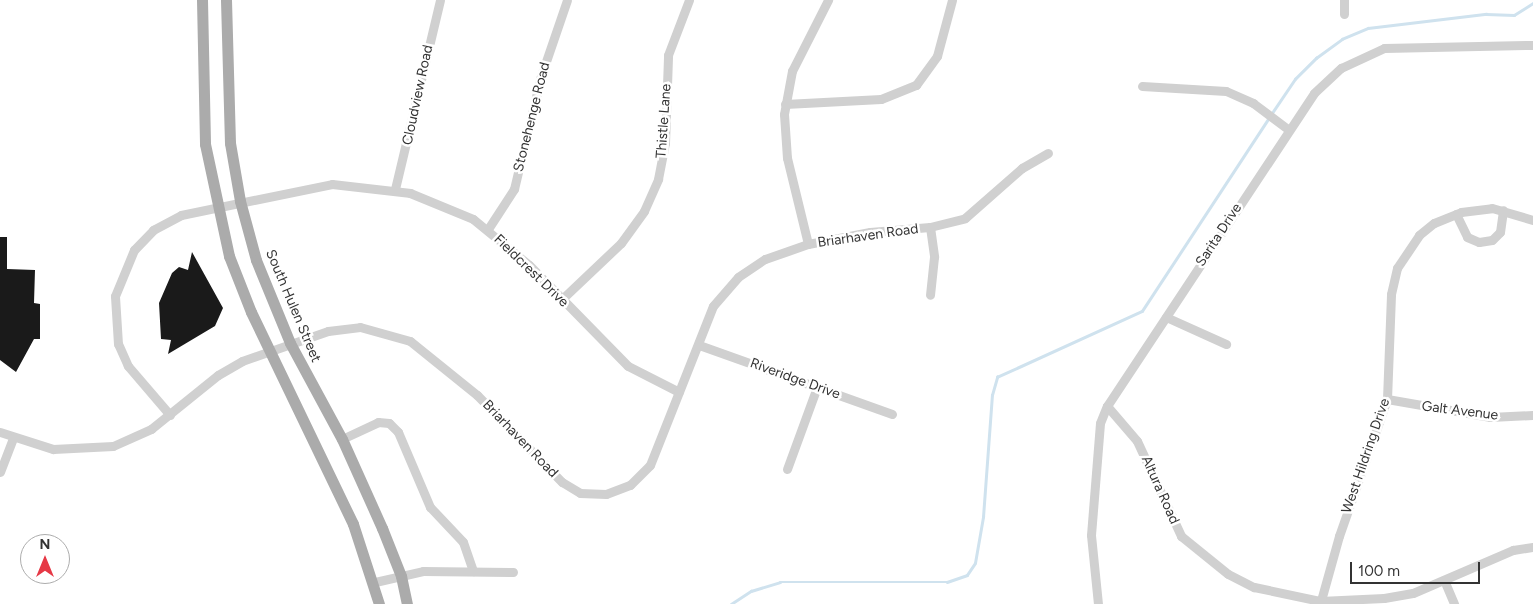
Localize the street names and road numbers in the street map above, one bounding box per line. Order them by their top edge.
street label: Cloudview Road [399,43,437,147]
street label: Stonehenge Road [510,61,554,173]
street label: Thistle Lane [653,83,675,159]
street label: Sarita Drive [1192,200,1246,270]
street label: Briarhaven Road [817,221,919,251]
street label: Fieldcrest Drive [490,231,572,311]
street label: South Hulen Street [262,247,324,365]
street label: Riveridge Drive [748,355,842,403]
street label: West Hildring Drive [1338,396,1394,516]
street label: Briarhaven Road [479,397,561,481]
street label: Galt Avenue [1421,398,1499,424]
street label: Altura Road [1137,453,1183,527]

